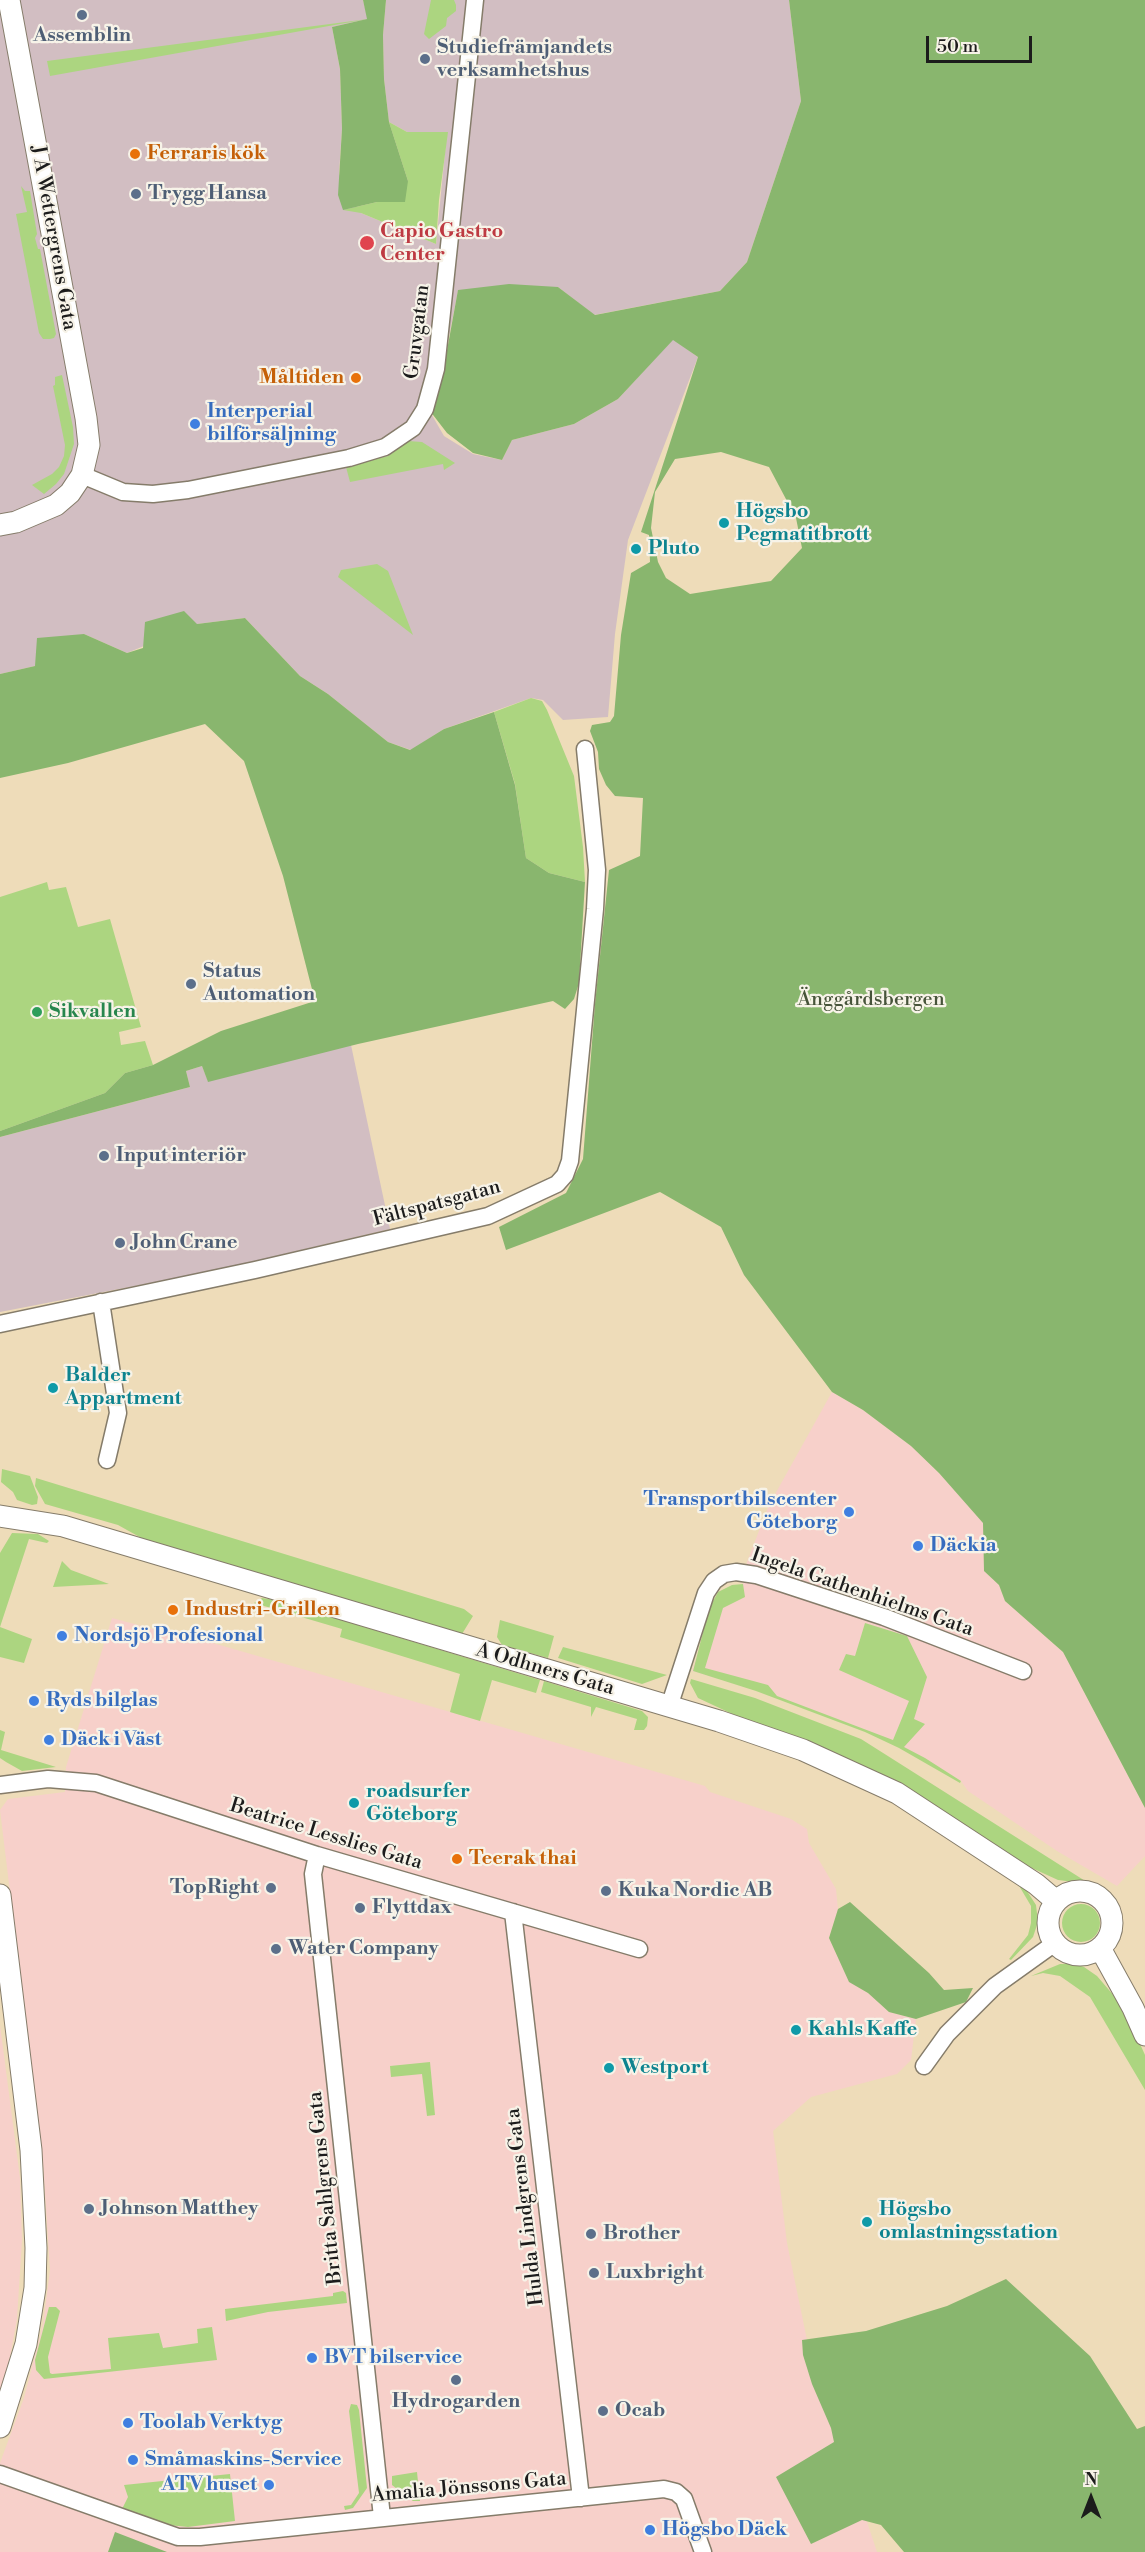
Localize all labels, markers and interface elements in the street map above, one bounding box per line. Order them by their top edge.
marker: Assemblin [75,8,89,22]
place label: Assemblin [33,24,131,48]
scale bar [929,24,1036,62]
text: 50 m [937,35,978,58]
place label: Studiefrämjandets verksamhetshus [437,36,612,83]
marker: Studiefrämjandets verksamhetshus [418,52,432,66]
place label: Ferraris kök [147,142,266,166]
street label: J A Wettergrens Gata [25,144,81,332]
marker: Ferraris kök [128,147,142,161]
place label: Trygg Hansa [148,182,267,206]
marker: Trygg Hansa [129,187,143,201]
place label: Capio Gastro Center [380,220,503,267]
marker: Capio Gastro Center [358,234,376,252]
street label: Gruvgatan [400,283,436,381]
place label: Måltiden [259,366,344,390]
marker: Måltiden [349,371,363,385]
place label: Interperial bilförsäljning [207,400,336,447]
marker: Interperial bilförsäljning [188,417,202,431]
place label: Högsbo Pegmatitbrott [736,500,869,547]
marker: Högsbo Pegmatitbrott [717,516,731,530]
place label: Pluto [648,537,700,561]
marker: Pluto [629,542,643,556]
place label: Status Automation [203,960,315,1007]
marker: Status Automation [184,977,198,991]
park label: Änggårdsbergen [797,988,945,1012]
place label: Sikvallen [49,1000,136,1024]
marker: Sikvallen [30,1005,44,1019]
place label: Input interiör [116,1144,246,1168]
marker: Input interiör [97,1149,111,1163]
street label: Fältspatsgatan [371,1175,503,1233]
place label: John Crane [132,1231,237,1255]
marker: John Crane [113,1236,127,1250]
place label: Balder Appartment [65,1364,181,1411]
marker: Balder Appartment [46,1381,60,1395]
place label: Transportbilscenter Göteborg [644,1488,837,1535]
marker: Transportbilscenter Göteborg [842,1505,856,1519]
place label: Däckia [930,1534,997,1558]
marker: Däckia [911,1539,925,1553]
street label: Ingela Gathenhielms Gata [748,1544,976,1642]
place label: Industri-Grillen [185,1598,340,1622]
marker: Industri-Grillen [166,1603,180,1617]
place label: Nordsjö Profesional [74,1624,263,1648]
marker: Nordsjö Profesional [55,1629,69,1643]
street label: A Odhners Gata [473,1639,617,1701]
place label: Ryds bilglas [46,1689,157,1713]
marker: Ryds bilglas [27,1694,41,1708]
place label: Däck i Väst [61,1728,162,1752]
marker: Däck i Väst [42,1733,56,1747]
place label: roadsurfer Göteborg [366,1780,470,1827]
street label: Beatrice Lesslies Gata [227,1794,425,1876]
marker: roadsurfer Göteborg [347,1796,361,1810]
place label: Teerak thai [469,1847,577,1871]
marker: Teerak thai [450,1852,464,1866]
place label: TopRight [170,1876,259,1900]
place label: Kuka Nordic AB [618,1879,772,1903]
marker: TopRight [264,1881,278,1895]
marker: Kuka Nordic AB [599,1884,613,1898]
place label: Flyttdax [372,1896,452,1920]
marker: Flyttdax [353,1901,367,1915]
place label: Water Company [288,1937,439,1961]
marker: Water Company [269,1942,283,1956]
place label: Kahls Kaffe [808,2018,917,2042]
marker: Kahls Kaffe [789,2023,803,2037]
place label: Westport [621,2056,708,2080]
marker: Westport [602,2061,616,2075]
street label: Britta Sahlgrens Gata [304,2090,348,2286]
street label: Hulda Lindgrens Gata [502,2107,550,2307]
place label: Johnson Matthey [101,2197,258,2221]
place label: Högsbo omlastningsstation [879,2198,1058,2245]
marker: Johnson Matthey [82,2202,96,2216]
marker: Högsbo omlastningsstation [860,2215,874,2229]
place label: Brother [603,2222,680,2246]
marker: Brother [584,2227,598,2241]
place label: Luxbright [606,2261,704,2285]
marker: Luxbright [587,2266,601,2280]
place label: BVT bilservice [324,2346,462,2370]
marker: BVT bilservice [305,2351,319,2365]
marker: Hydrogarden [449,2373,463,2387]
place label: Hydrogarden [392,2390,520,2414]
place label: Ocab [615,2399,665,2423]
marker: Ocab [596,2404,610,2418]
place label: Toolab Verktyg [140,2411,282,2435]
marker: Toolab Verktyg [121,2416,135,2430]
place label: Småmaskins-Service [145,2448,341,2472]
marker: Småmaskins-Service [126,2453,140,2467]
street label: Amalia Jönssons Gata [370,2468,568,2508]
north arrow [1061,2468,1121,2528]
text: N [1085,2470,1097,2490]
place label: ATV huset [161,2473,257,2497]
marker: ATV huset [262,2478,276,2492]
place label: Högsbo Däck [662,2518,787,2542]
marker: Högsbo Däck [643,2523,657,2537]

